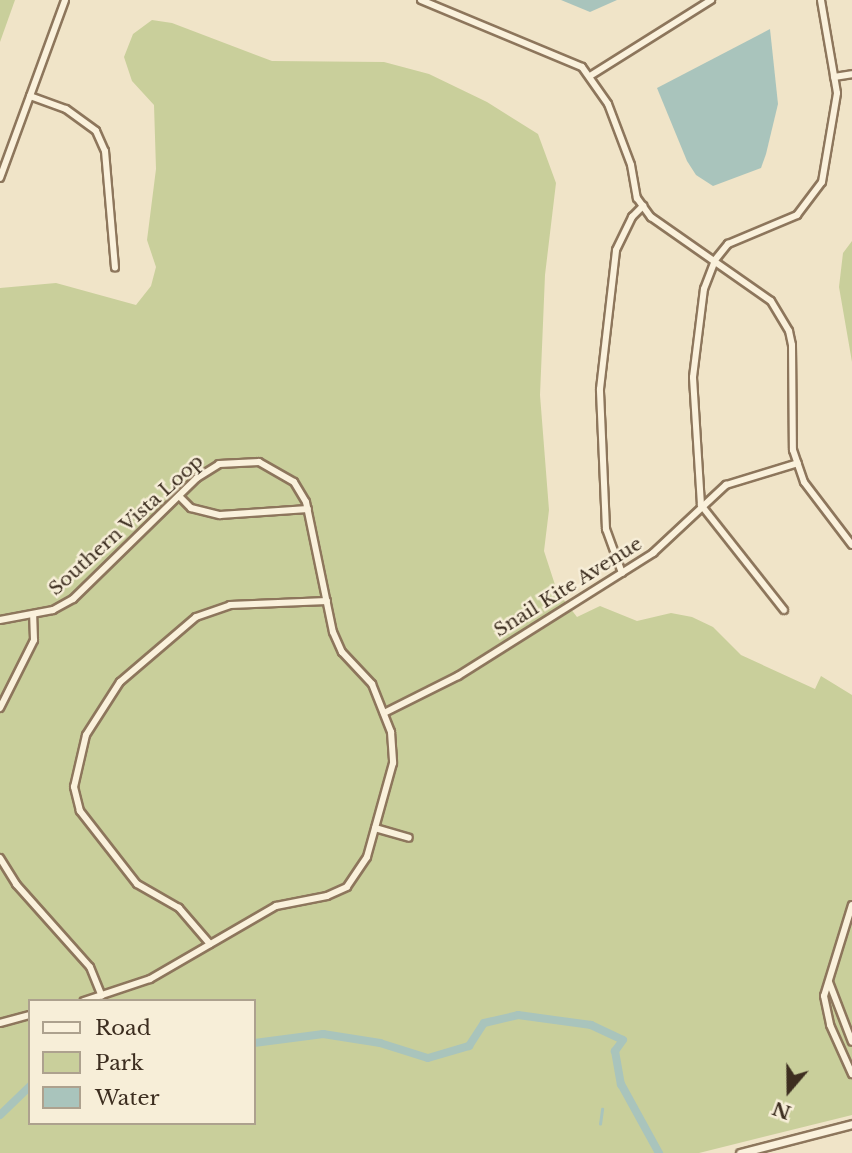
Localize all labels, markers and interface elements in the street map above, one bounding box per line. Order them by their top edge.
street label: Southern Vista Loop [44,449,208,601]
street label: Snail Kite Avenue [489,532,647,642]
legend [28,999,256,1125]
text: Road [95,1015,151,1041]
text: Park [95,1050,144,1076]
north arrow [754,1055,824,1125]
text: Water [95,1085,159,1111]
text: N [769,1096,794,1124]

